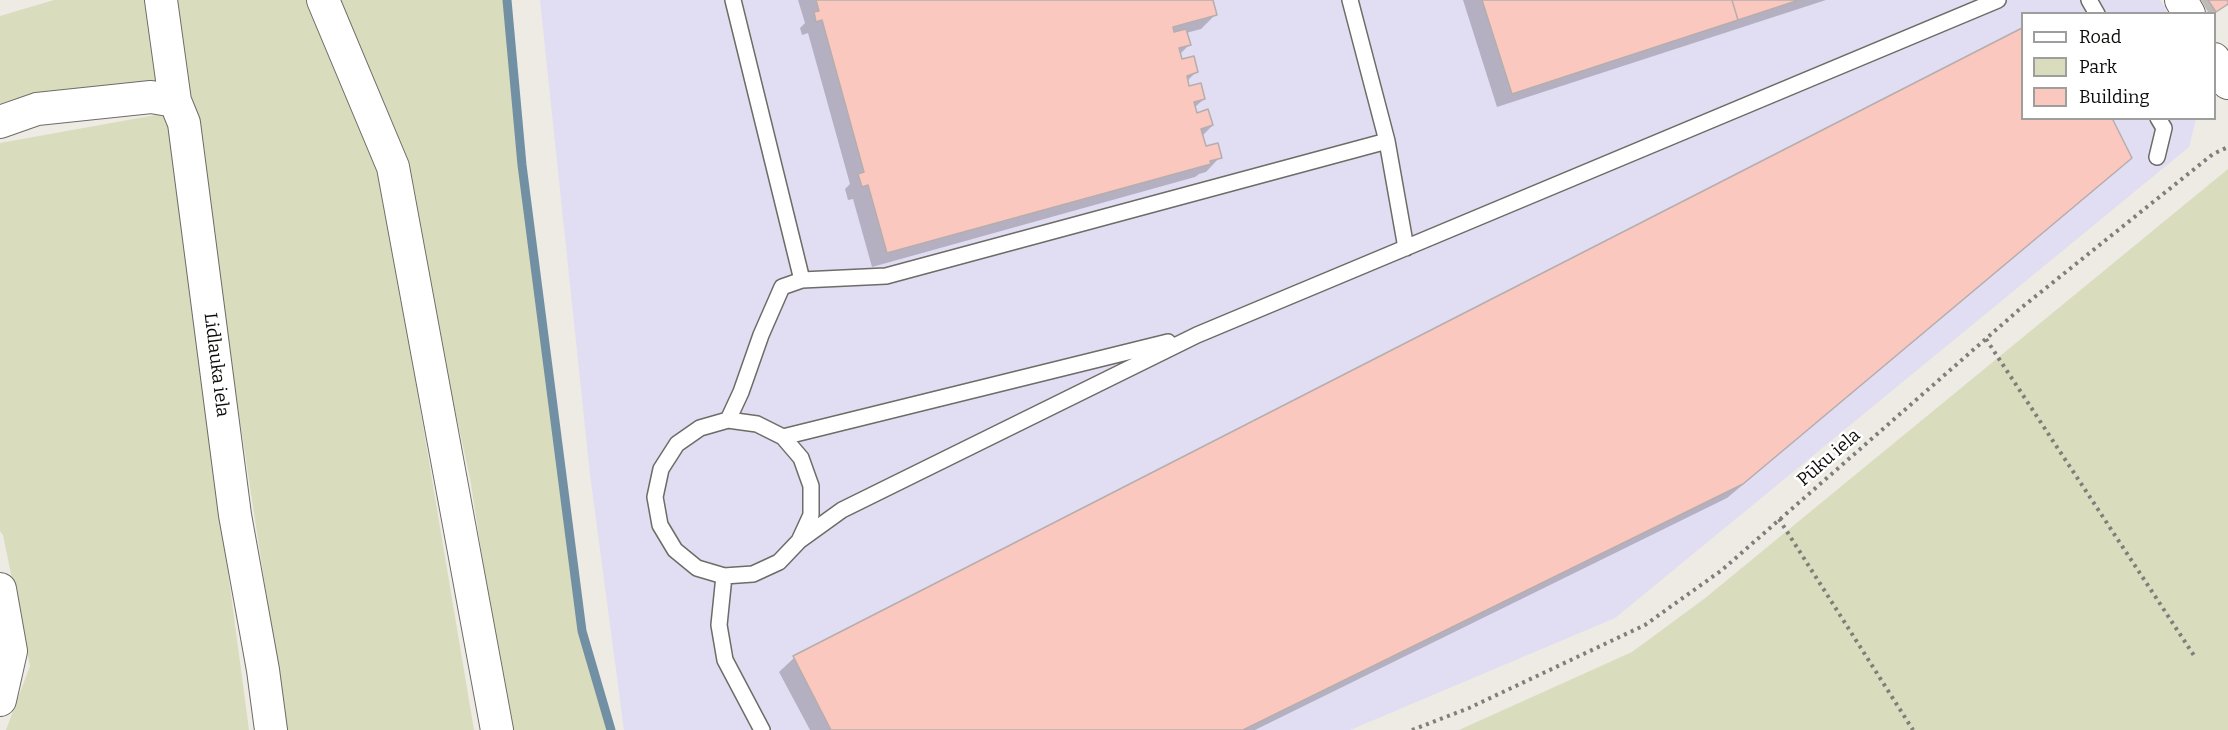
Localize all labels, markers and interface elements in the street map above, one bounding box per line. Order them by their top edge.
legend [2021,12,2216,120]
text: Road [2079,26,2121,48]
text: Park [2079,56,2117,78]
text: Building [2079,86,2150,108]
street label: Lidlauka iela [199,312,233,418]
street label: Pūku iela [1793,425,1865,491]

